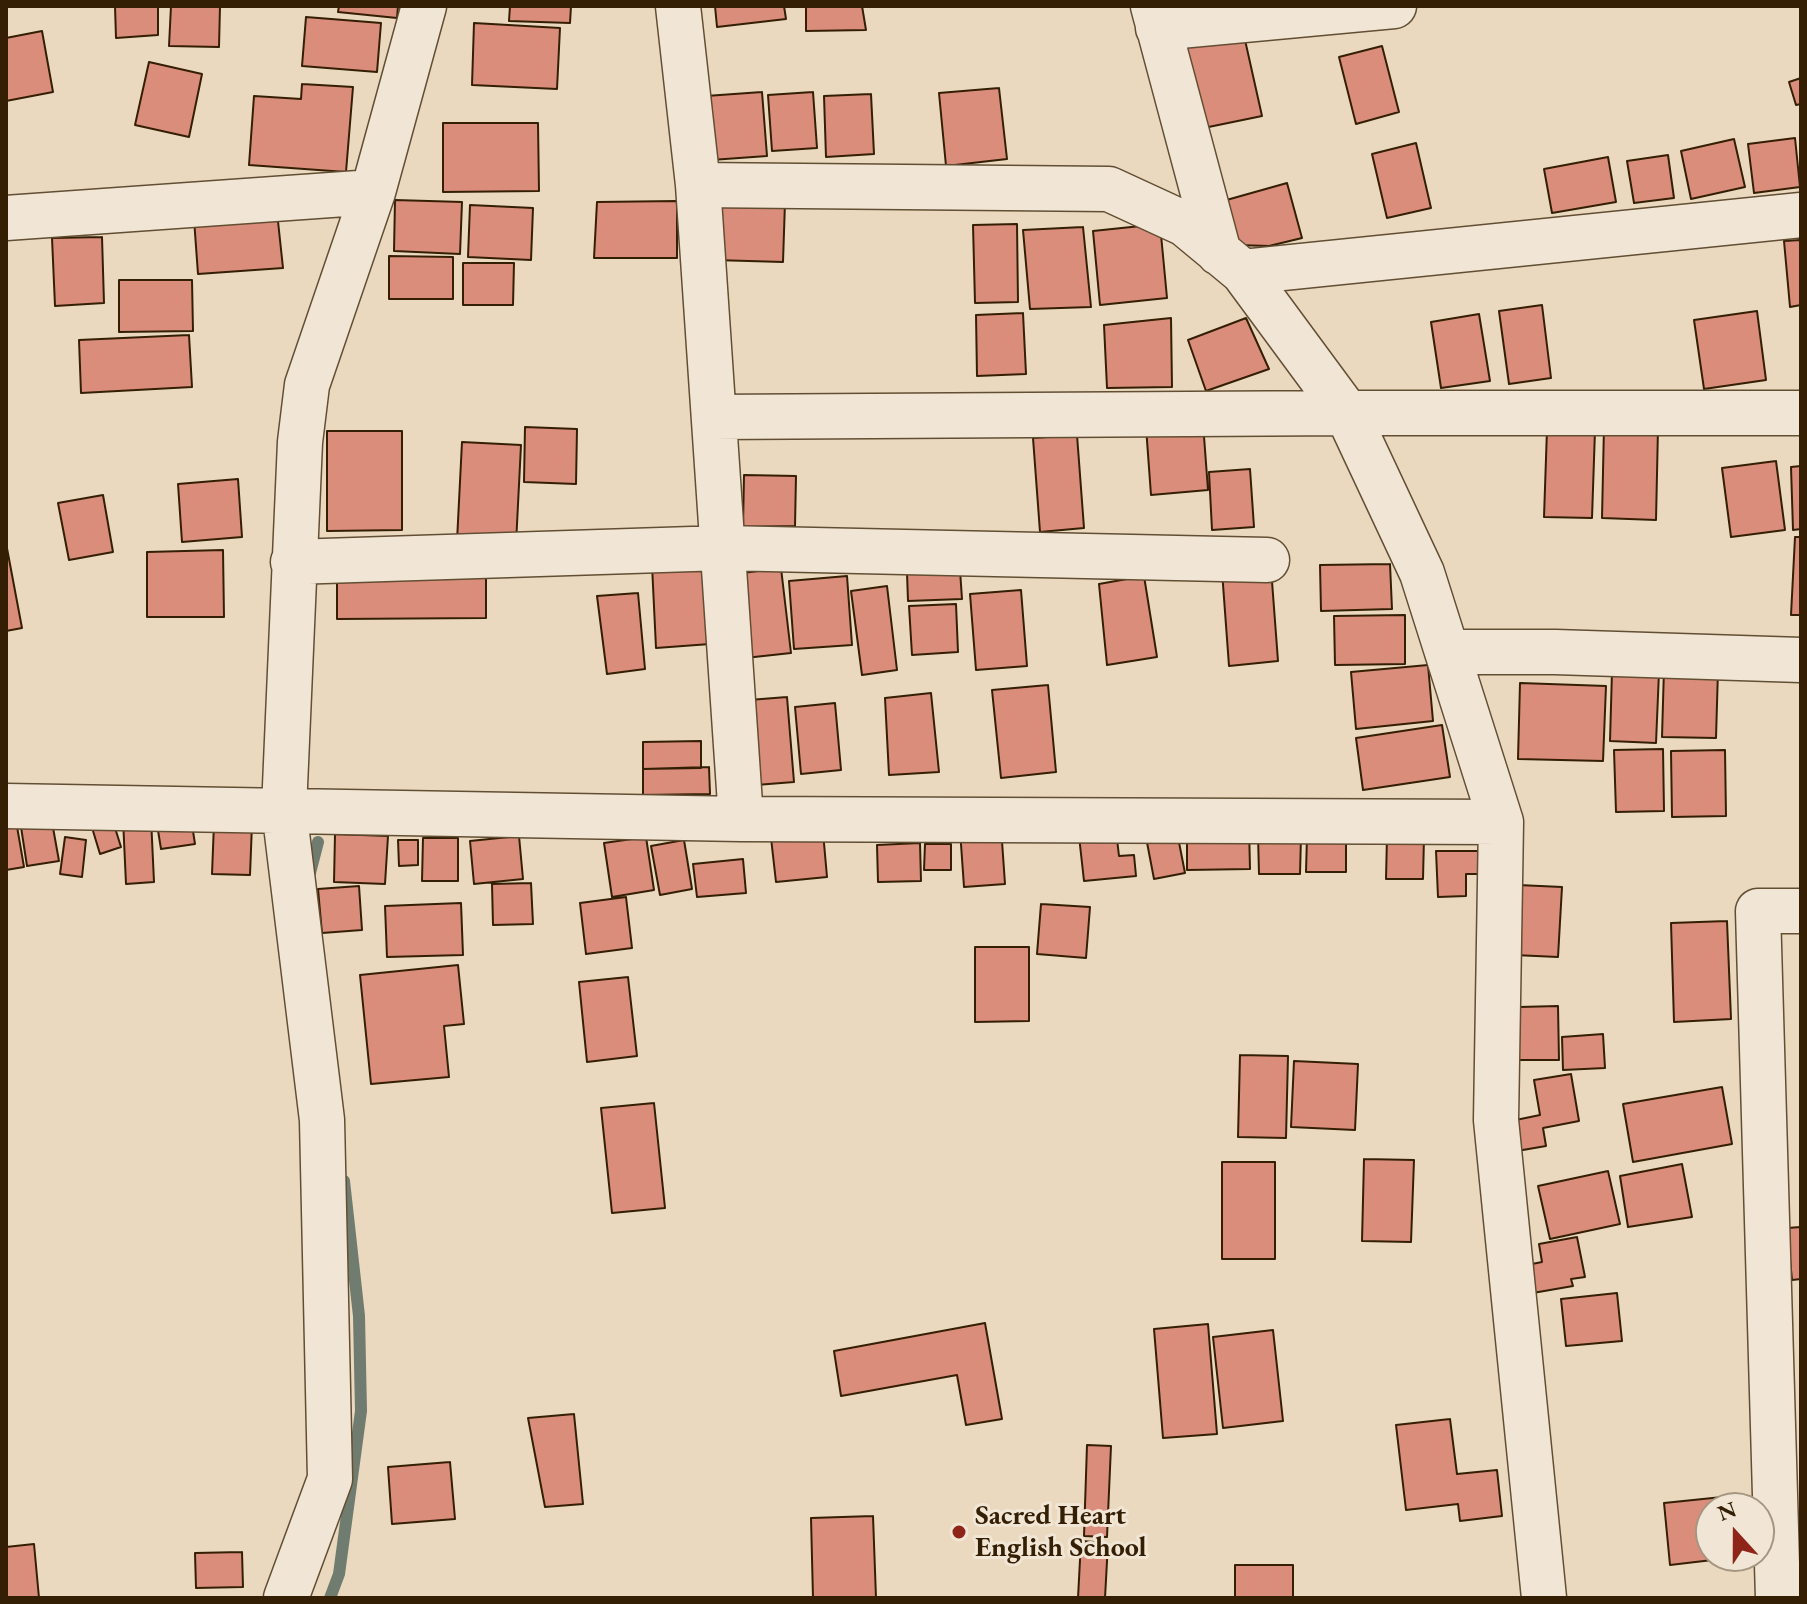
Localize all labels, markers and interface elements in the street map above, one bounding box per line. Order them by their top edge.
north arrow [1695,1492,1775,1572]
text: N [1713,1494,1740,1528]
place label: Sacred Heart English School [975,1499,1146,1565]
marker: Sacred Heart English School [950,1523,968,1541]

